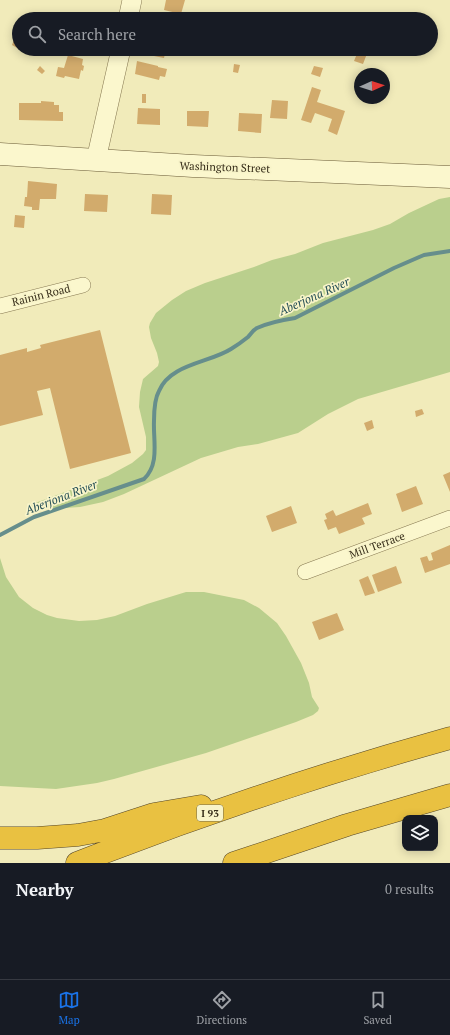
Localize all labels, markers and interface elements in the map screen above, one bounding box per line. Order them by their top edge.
search box [12,12,438,56]
icon: search [26,23,48,45]
text: Search here [58,24,136,44]
north arrow [354,68,390,104]
street label: Washington Street [179,158,271,176]
water label: Aberjona River [275,273,353,319]
street label: Rainin Road [10,281,72,309]
water label: Aberjona River [22,476,100,518]
street label: Mill Terrace [347,528,407,562]
road number: I 93 [197,805,223,821]
map controls [402,815,438,851]
button: layers [402,815,438,851]
text: Nearby [16,878,74,901]
text: 0 results [385,880,434,898]
tab: Map [58,989,80,1027]
tab: Directions [196,989,247,1027]
tab: Saved [363,989,392,1027]

